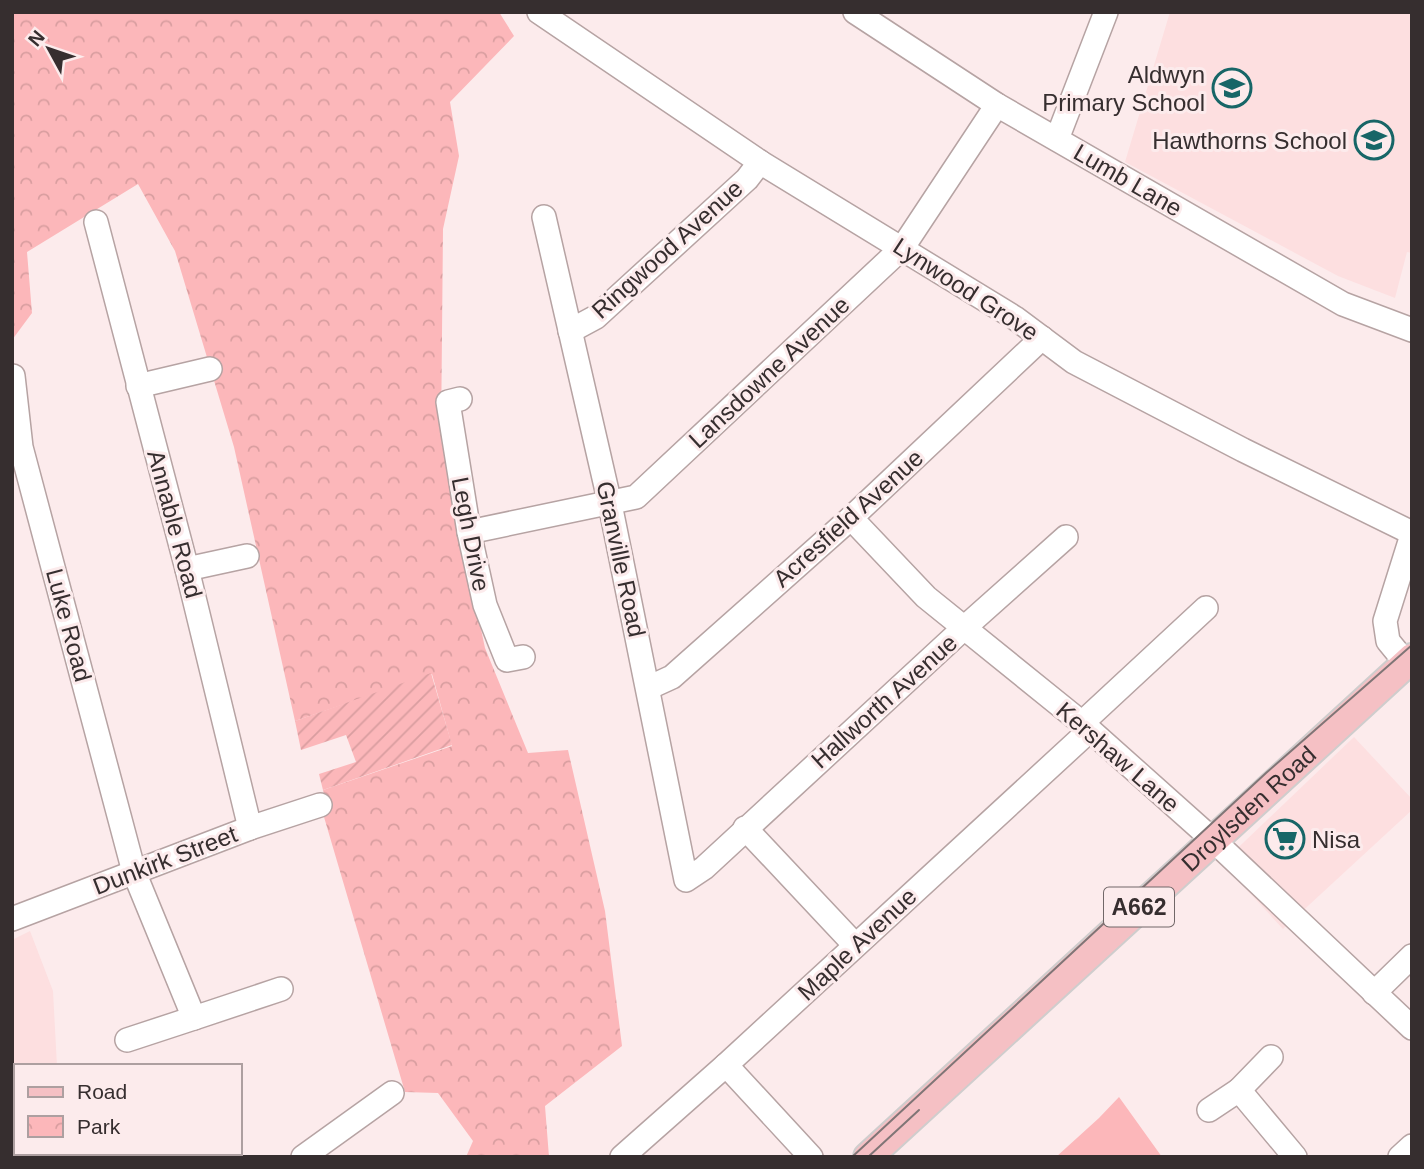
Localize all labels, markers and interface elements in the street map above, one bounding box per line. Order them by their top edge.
north arrow [14,14,84,84]
text: N [24,26,49,50]
place label: Aldwyn Primary School [1042,61,1205,116]
school or university icon: Aldwyn Primary School [1211,67,1253,109]
school or university icon: Hawthorns School [1353,119,1395,161]
place label: Hawthorns School [1152,127,1347,154]
street label: Lumb Lane [1069,138,1187,222]
street label: Ringwood Avenue [586,174,748,324]
street label: Lynwood Grove [889,232,1043,346]
street label: Lansdowne Avenue [683,291,855,453]
street label: Acresfield Avenue [768,444,928,592]
street label: Annable Road [142,447,208,601]
street label: Legh Drive [447,474,495,594]
street label: Granville Road [591,479,651,639]
street label: Luke Road [41,565,97,685]
street label: Hallworth Avenue [806,629,962,773]
street label: Kershaw Lane [1051,696,1185,818]
street label: Droylsden Road [1176,740,1321,876]
supermarket icon: Nisa [1264,818,1306,860]
street label: Dunkirk Street [89,820,241,900]
place label: Nisa [1312,826,1361,853]
street label: Maple Avenue [792,882,922,1006]
road number: A662 [1104,888,1174,926]
legend [14,1064,242,1155]
text: Road [77,1080,127,1103]
text: Park [77,1115,121,1138]

